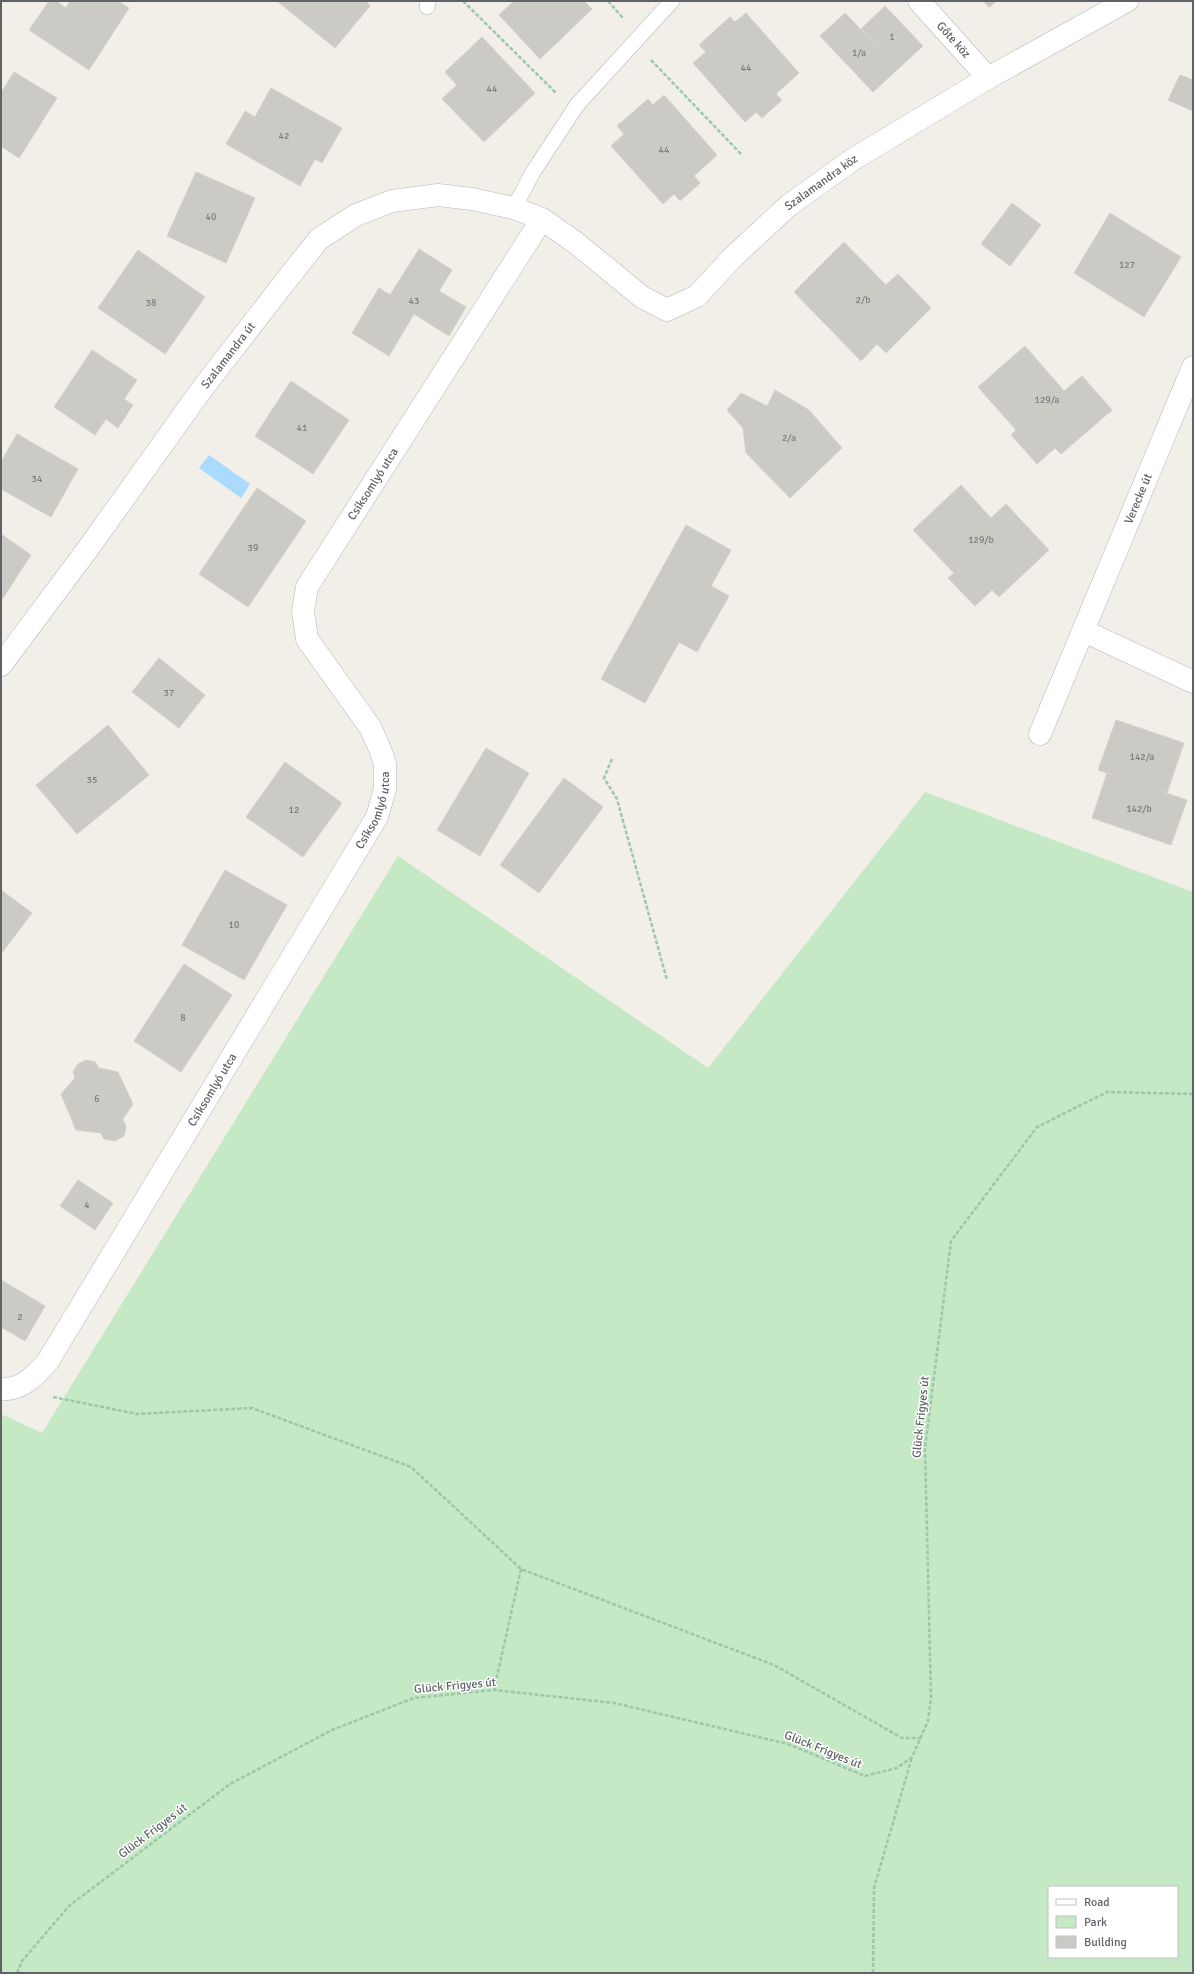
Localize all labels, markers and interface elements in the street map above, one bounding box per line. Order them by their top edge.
street label: Gőte köz [933,18,974,61]
house number: 1 [889,31,895,43]
house number: 1/a [852,47,866,59]
house number: 44 [741,62,752,74]
house number: 44 [487,83,498,95]
house number: 42 [279,130,289,142]
house number: 44 [659,144,670,156]
street label: Szalamandra köz [781,151,860,214]
house number: 40 [206,211,216,223]
house number: 127 [1119,259,1135,271]
house number: 2/b [856,294,870,306]
house number: 43 [409,295,419,307]
house number: 38 [146,297,156,309]
street label: Szalamandra út [198,319,259,392]
house number: 129/a [1035,394,1059,406]
house number: 41 [297,422,307,434]
house number: 2/a [782,432,796,444]
street label: Csíksomlyó utca [344,445,402,523]
street label: Verecke út [1121,471,1155,526]
house number: 34 [32,473,43,485]
house number: 129/b [968,534,994,546]
house number: 39 [248,542,258,554]
house number: 37 [164,687,174,699]
house number: 142/a [1130,751,1154,763]
street label: Csíksomlyó utca [352,771,393,852]
house number: 35 [87,774,97,786]
house number: 142/b [1126,803,1152,815]
house number: 12 [289,804,299,816]
house number: 10 [229,919,239,931]
house number: 8 [180,1012,186,1024]
street label: Csíksomlyó utca [184,1050,240,1129]
house number: 6 [94,1093,100,1105]
house number: 4 [84,1199,90,1211]
house number: 2 [17,1311,23,1323]
street label: Glück Frigyes út [909,1375,933,1459]
street label: Glück Frigyes út [413,1675,497,1697]
street label: Glück Frigyes út [782,1728,864,1772]
street label: Glück Frigyes út [116,1800,190,1862]
legend [1048,1886,1178,1958]
text: Road [1084,1895,1110,1910]
text: Park [1084,1915,1107,1930]
text: Building [1084,1935,1127,1950]

